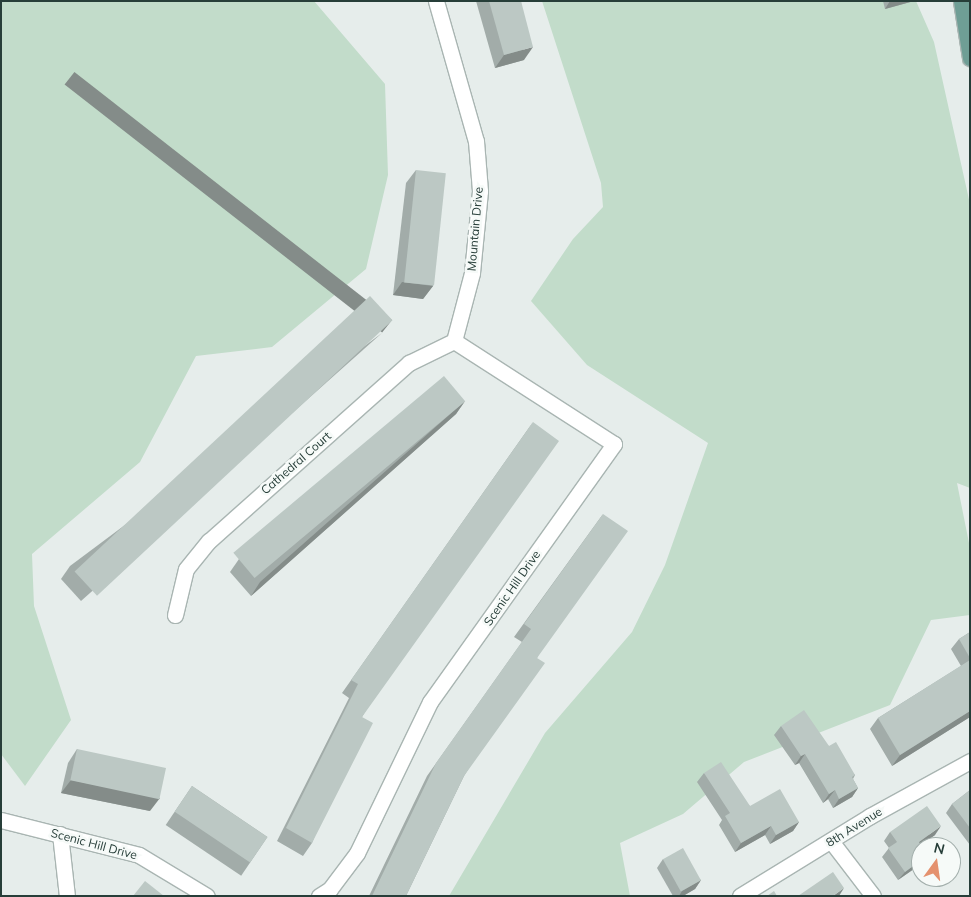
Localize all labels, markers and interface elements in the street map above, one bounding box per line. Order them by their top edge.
street label: Mountain Drive [464,186,486,272]
street label: Cathedral Court [258,429,334,497]
street label: Scenic Hill Drive [481,548,543,628]
street label: 8th Avenue [823,804,885,850]
street label: Scenic Hill Drive [49,826,139,862]
north arrow [911,837,961,887]
text: N [932,838,947,858]

